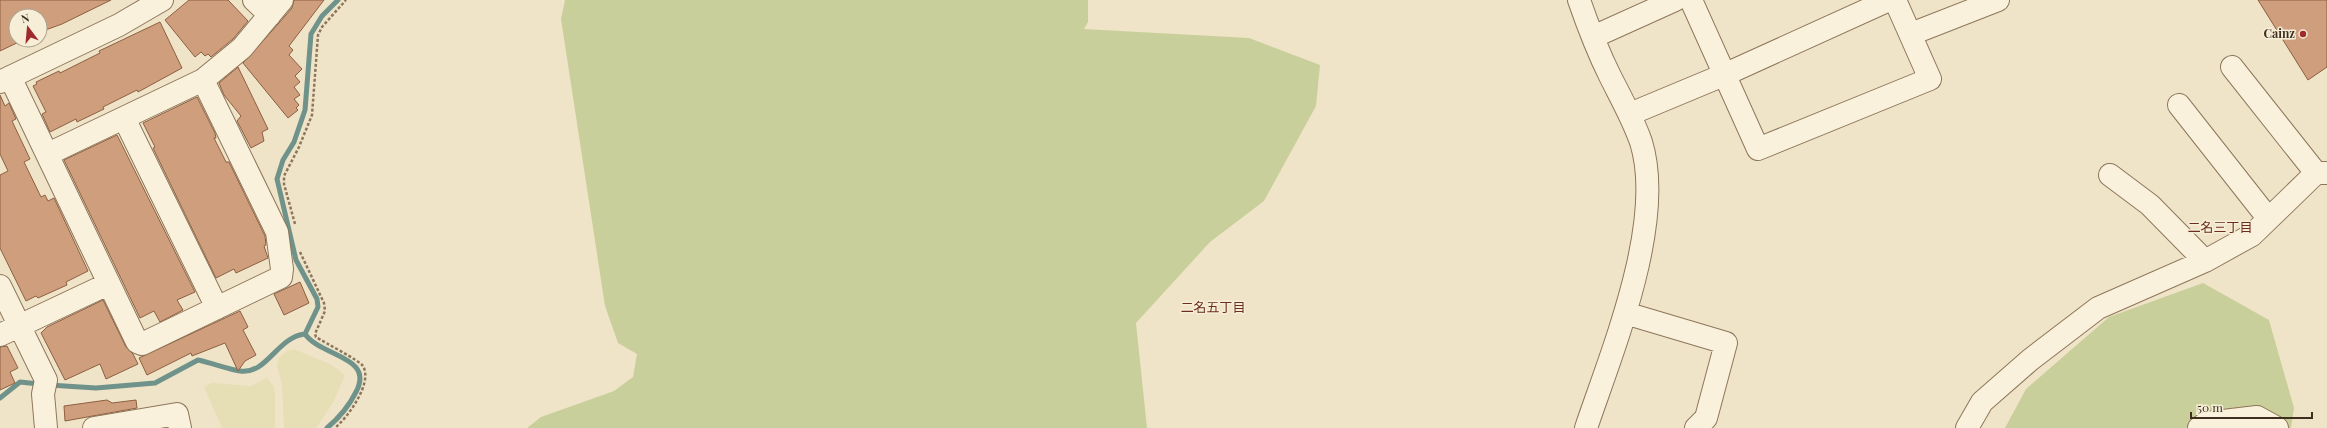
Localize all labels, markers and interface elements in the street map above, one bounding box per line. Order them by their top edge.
north arrow [8,8,48,48]
text: N [19,10,31,26]
place label: Cainz [2263,25,2295,41]
marker: Cainz [2298,29,2308,39]
district label: 二名三丁目 [2187,218,2253,235]
district label: 二名五丁目 [1180,298,1246,315]
scale bar [2191,394,2312,420]
text: 50 m [2197,399,2223,415]

